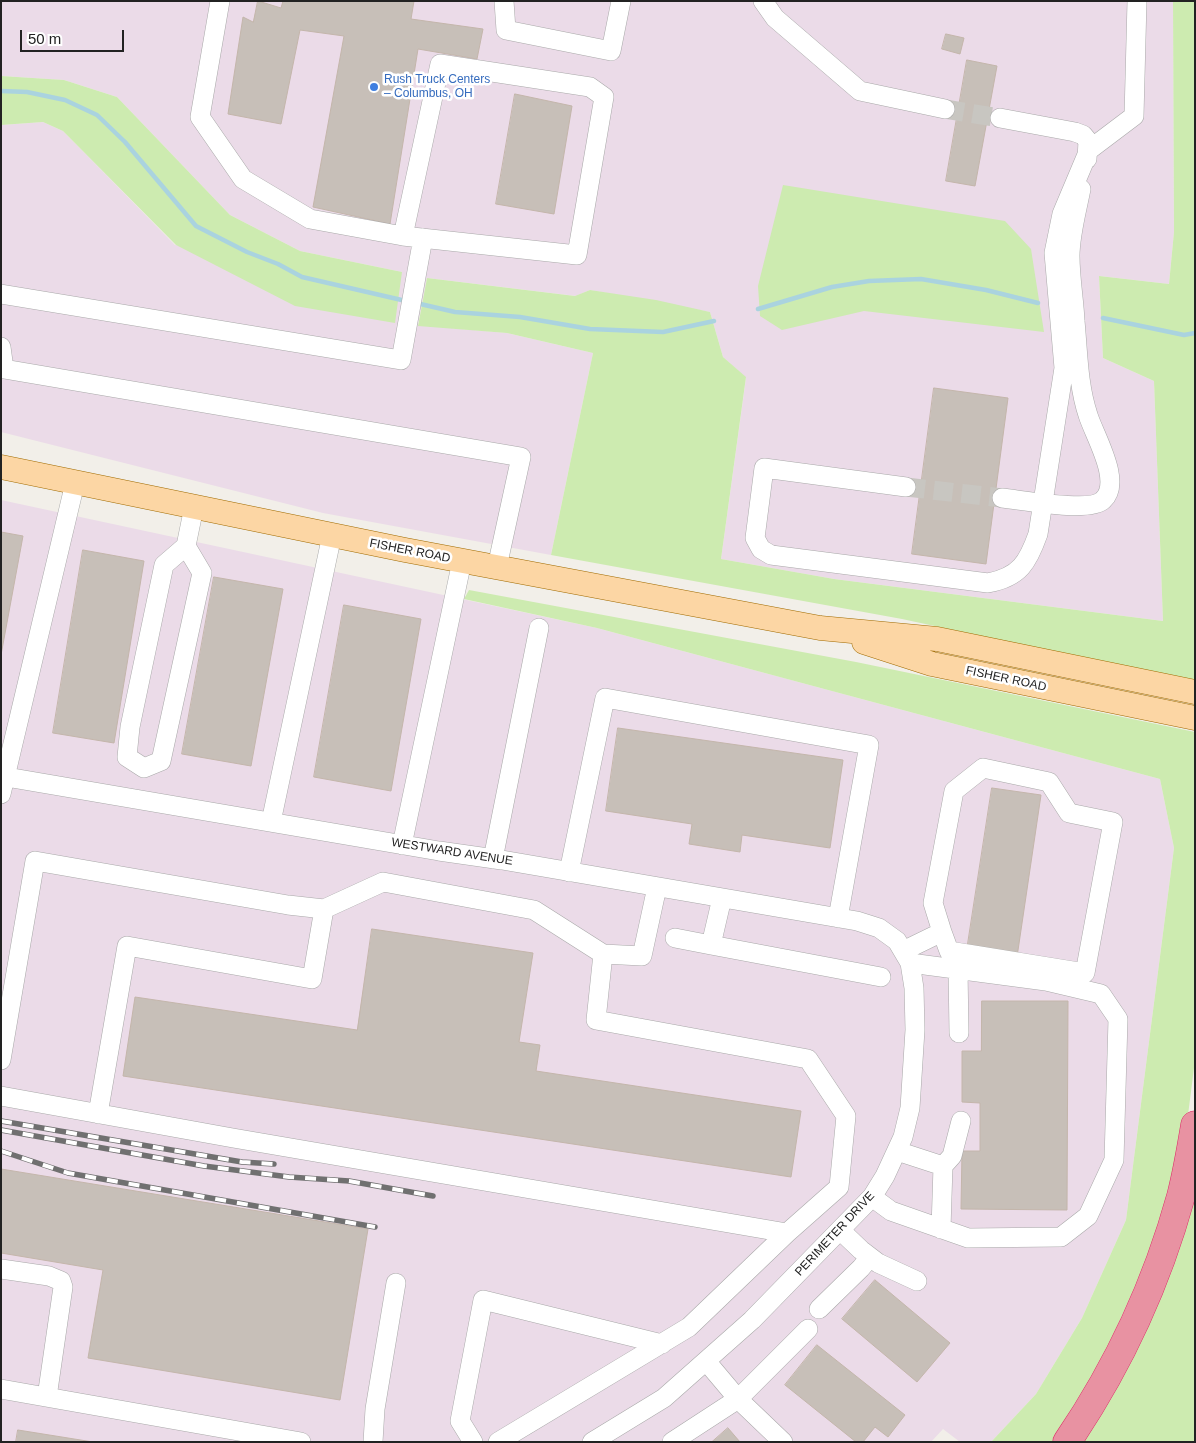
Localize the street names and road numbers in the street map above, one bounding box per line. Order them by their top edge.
street label: FISHER ROAD [368,536,452,566]
street label: FISHER ROAD [964,663,1048,695]
street label: WESTWARD AVENUE [390,835,514,869]
street label: PERIMETER DRIVE [792,1189,878,1279]

